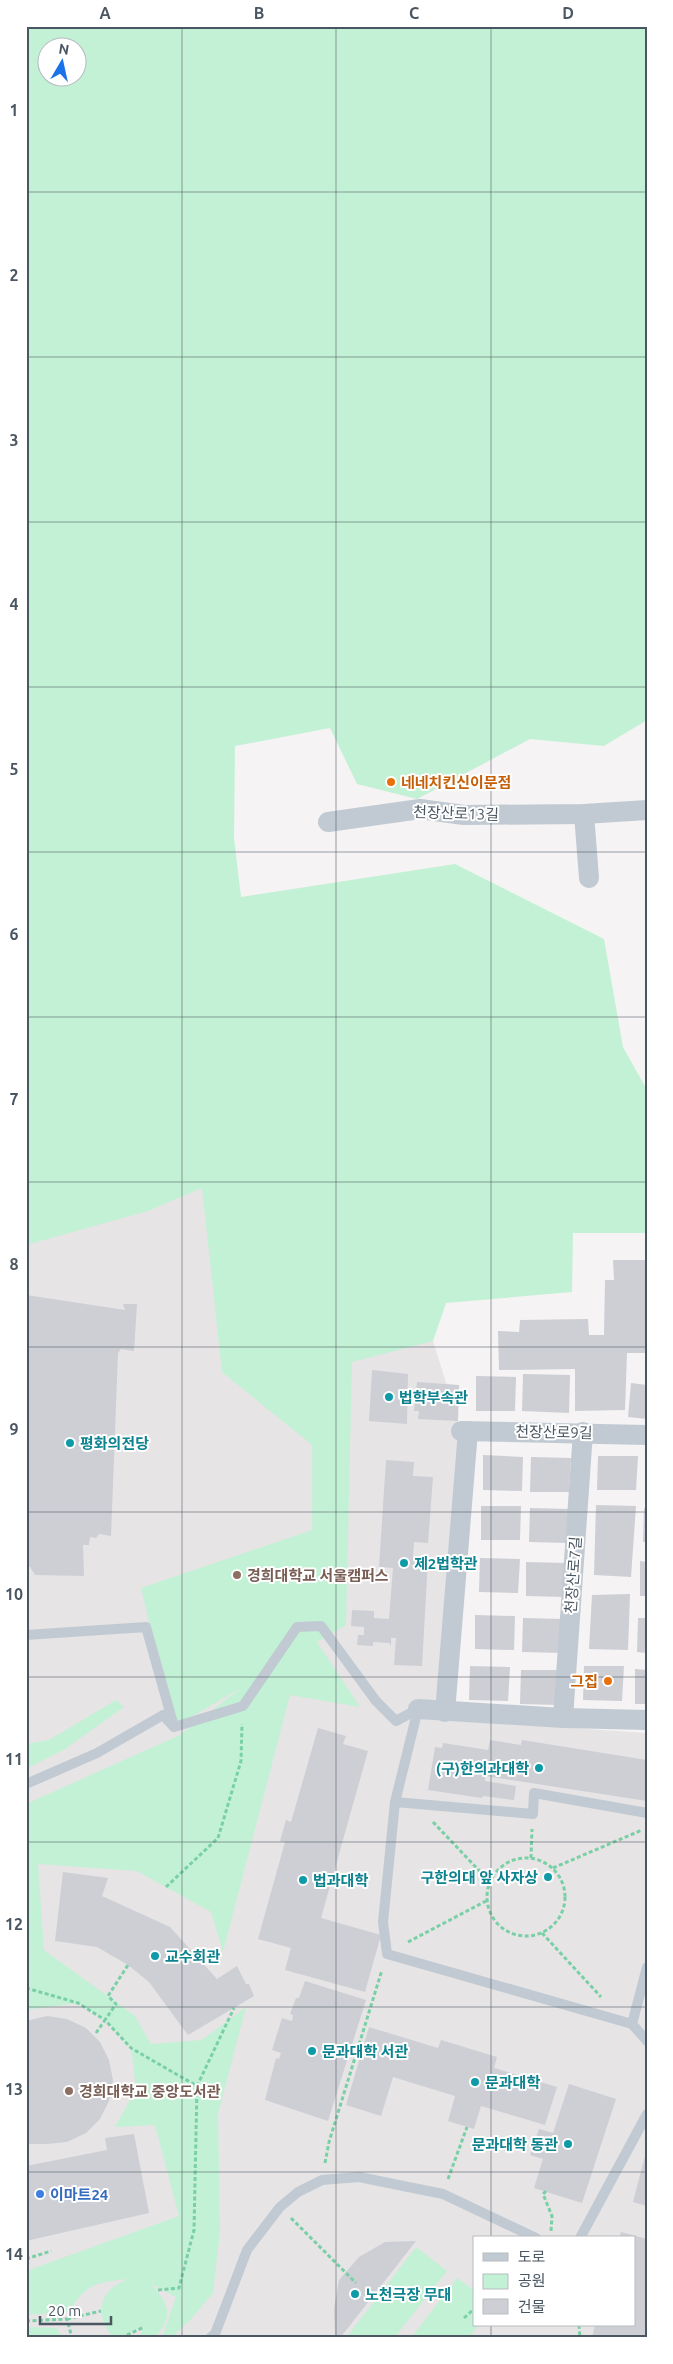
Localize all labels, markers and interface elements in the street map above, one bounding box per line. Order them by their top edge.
text: A [99,4,111,22]
text: B [254,4,264,22]
text: C [409,4,419,22]
text: D [562,4,574,22]
north arrow [38,38,88,88]
text: N [58,40,70,58]
text: 1 [9,101,19,119]
text: 2 [9,266,19,284]
text: 3 [9,431,19,449]
text: 4 [9,595,19,613]
text: 5 [9,760,19,778]
place label: 네네치킨신이문점 [401,774,511,791]
marker: 네네치킨신이문점 [385,776,397,788]
street label: 천장산로13길 [413,803,499,823]
text: 6 [9,925,19,943]
text: 7 [9,1090,19,1108]
text: 8 [9,1255,19,1273]
place label: 법학부속관 [399,1389,468,1406]
marker: 법학부속관 [383,1391,395,1403]
text: 9 [9,1420,19,1438]
street label: 천장산로9길 [515,1423,593,1441]
place label: 평화의전당 [80,1435,149,1452]
marker: 평화의전당 [64,1437,76,1449]
street label: 천장산로7길 [562,1536,584,1614]
place label: 제2법학관 [414,1555,478,1572]
marker: 제2법학관 [398,1557,410,1569]
place label: 경희대학교 서울캠퍼스 [247,1567,389,1584]
marker: 경희대학교 서울캠퍼스 [231,1569,243,1581]
text: 10 [5,1585,23,1603]
place label: 그집 [570,1673,598,1690]
marker: 그집 [602,1675,614,1687]
text: 11 [5,1750,23,1768]
place label: (구)한의과대학 [436,1760,529,1777]
marker: (구)한의과대학 [533,1762,545,1774]
place label: 구한의대 앞 사자상 [420,1869,538,1886]
marker: 구한의대 앞 사자상 [542,1871,554,1883]
place label: 법과대학 [313,1872,368,1889]
marker: 법과대학 [297,1874,309,1886]
text: 12 [5,1915,23,1933]
place label: 교수회관 [165,1948,220,1965]
marker: 교수회관 [149,1950,161,1962]
place label: 문과대학 서관 [322,2043,409,2060]
marker: 문과대학 서관 [306,2045,318,2057]
place label: 문과대학 [485,2074,540,2091]
marker: 문과대학 [469,2076,481,2088]
text: 13 [5,2080,23,2098]
place label: 경희대학교 중앙도서관 [79,2083,221,2100]
marker: 경희대학교 중앙도서관 [63,2085,75,2097]
place label: 문과대학 동관 [472,2136,558,2153]
marker: 문과대학 동관 [562,2138,574,2150]
place label: 이마트24 [50,2186,108,2203]
marker: 이마트24 [34,2188,46,2200]
legend [473,2236,636,2326]
text: 14 [5,2245,23,2263]
text: 도로 [518,2248,546,2265]
text: 공원 [518,2272,546,2289]
place label: 노천극장 무대 [365,2286,451,2303]
marker: 노천극장 무대 [349,2288,361,2300]
scale bar [40,2294,111,2326]
text: 건물 [518,2298,546,2315]
text: 20 m [48,2302,81,2319]

